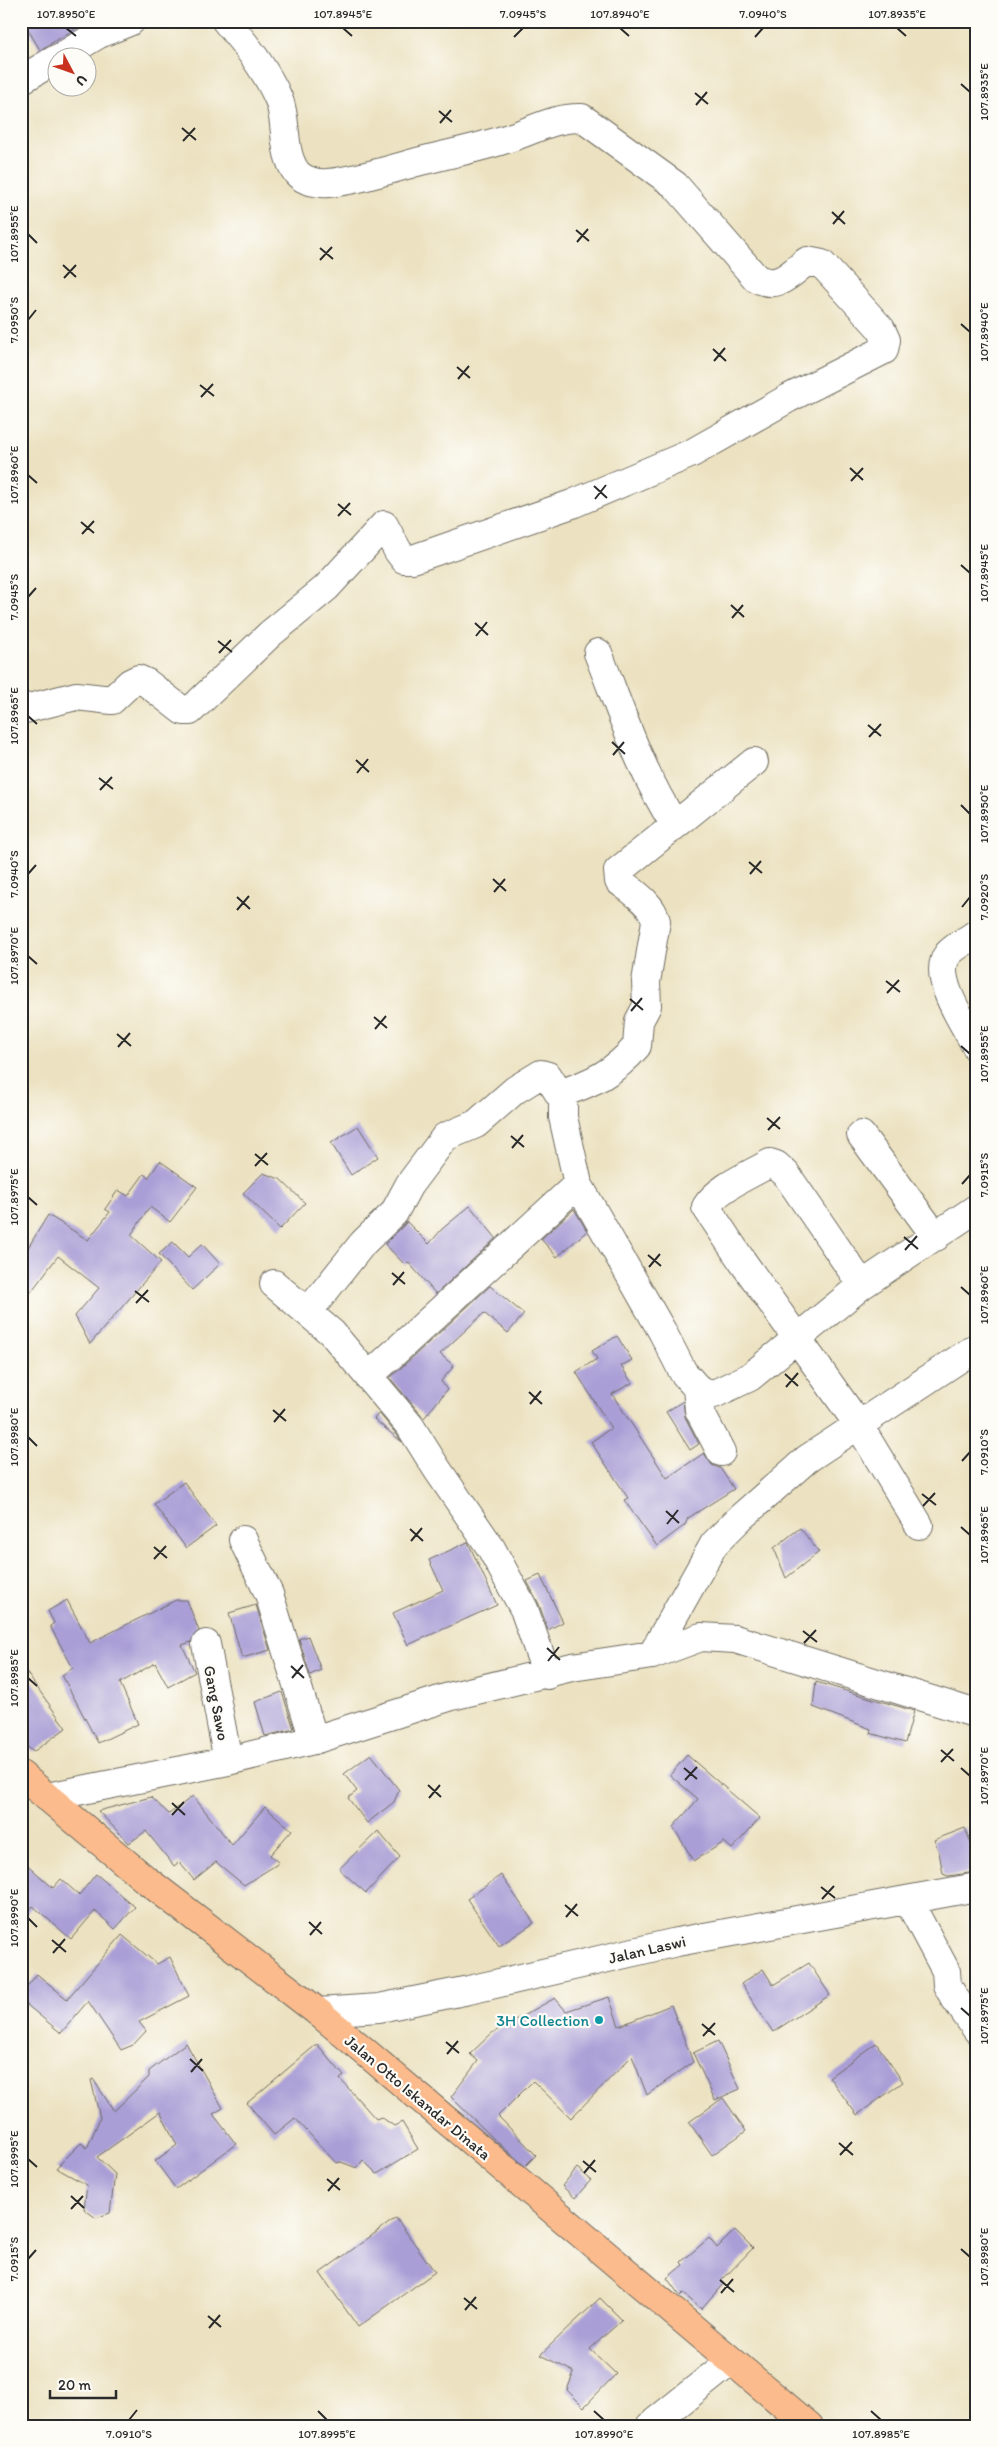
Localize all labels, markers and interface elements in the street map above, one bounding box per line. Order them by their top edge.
text: 107.8950°E [37,7,96,21]
text: 107.8945°E [314,7,373,21]
text: 7.0945°S [500,7,546,21]
text: 107.8940°E [590,7,650,21]
text: 7.0940°S [739,7,787,21]
text: 107.8935°E [868,7,926,21]
north arrow [48,48,98,98]
text: 107.8935°E [977,63,991,121]
text: U [72,71,91,89]
text: 107.8955°E [7,205,21,263]
text: 7.0950°S [7,296,21,343]
text: 107.8940°E [977,302,991,362]
text: 107.8960°E [7,445,21,504]
text: 107.8945°E [977,543,991,602]
text: 7.0945°S [7,574,21,620]
text: 107.8965°E [7,687,21,745]
text: 107.8950°E [977,784,991,843]
text: 7.0940°S [7,850,21,898]
text: 7.0920°S [977,873,991,920]
text: 107.8970°E [7,927,21,985]
text: 107.8955°E [977,1025,991,1083]
text: 7.0915°S [977,1152,991,1197]
text: 107.8975°E [7,1168,21,1226]
text: 107.8960°E [977,1265,991,1324]
text: 107.8980°E [7,1407,21,1466]
text: 7.0910°S [977,1429,991,1475]
text: 107.8965°E [977,1506,991,1564]
text: 107.8985°E [7,1649,21,1707]
street label: Gang Sawo [200,1664,233,1742]
text: 107.8970°E [977,1747,991,1805]
text: 107.8990°E [7,1888,21,1947]
street label: Jalan Laswi [607,1931,688,1968]
text: 107.8975°E [977,1987,991,2045]
place label: 3H Collection [496,2011,589,2030]
marker: 3H Collection [593,2014,605,2026]
street label: Jalan Otto Iskandar Dinata [341,2031,494,2164]
text: 107.8995°E [7,2130,21,2188]
text: 107.8980°E [977,2227,991,2286]
text: 7.0915°S [7,2236,21,2281]
scale bar [50,2367,116,2399]
text: 20 m [58,2376,92,2394]
text: 7.0910°S [106,2427,152,2441]
text: 107.8995°E [298,2427,356,2441]
text: 107.8990°E [575,2427,634,2441]
text: 107.8985°E [852,2427,910,2441]

